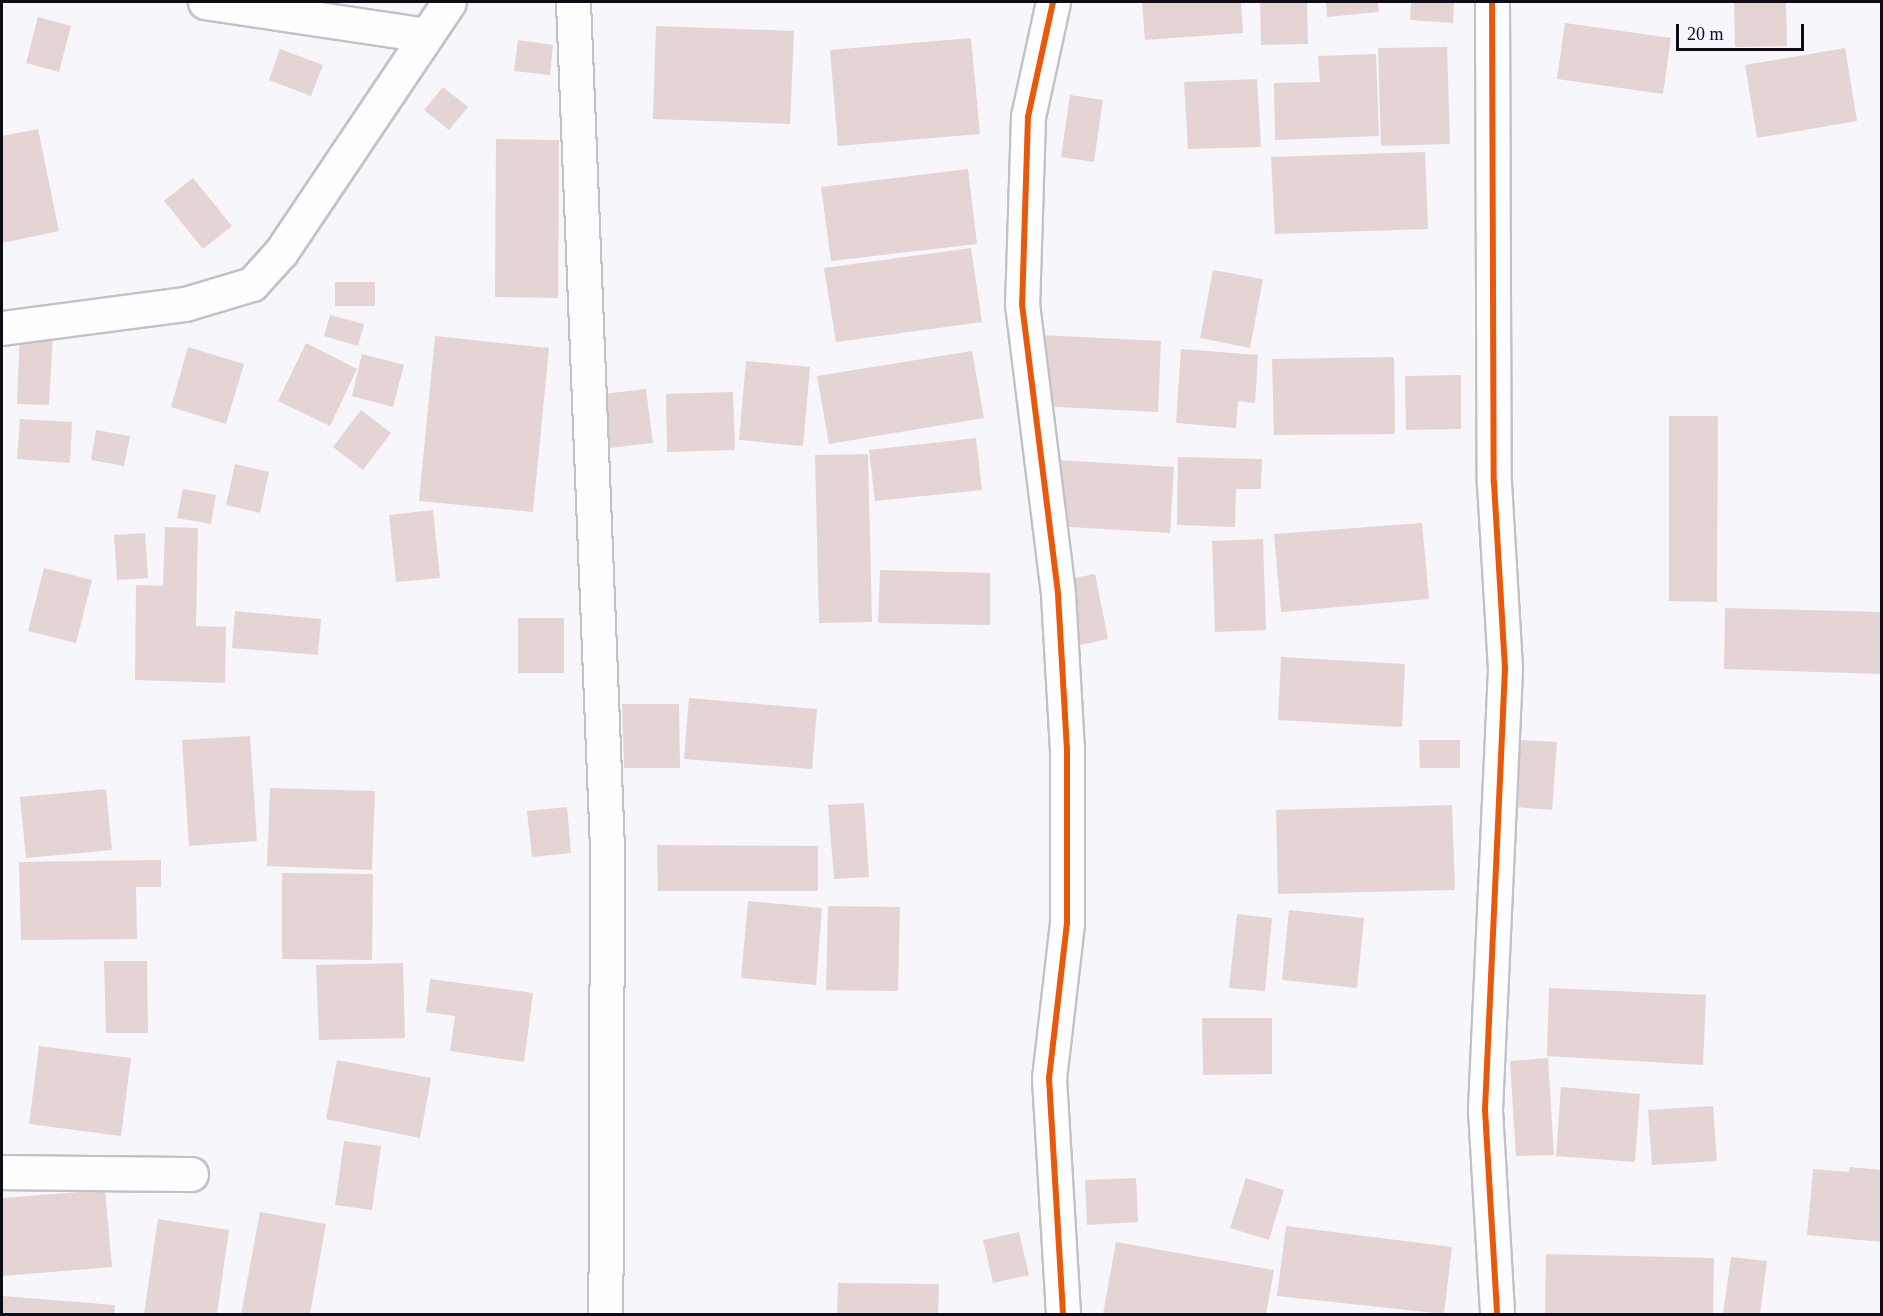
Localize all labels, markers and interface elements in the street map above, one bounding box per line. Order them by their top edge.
scale bar [1679,12,1806,50]
text: 20 m [1687,24,1724,44]

